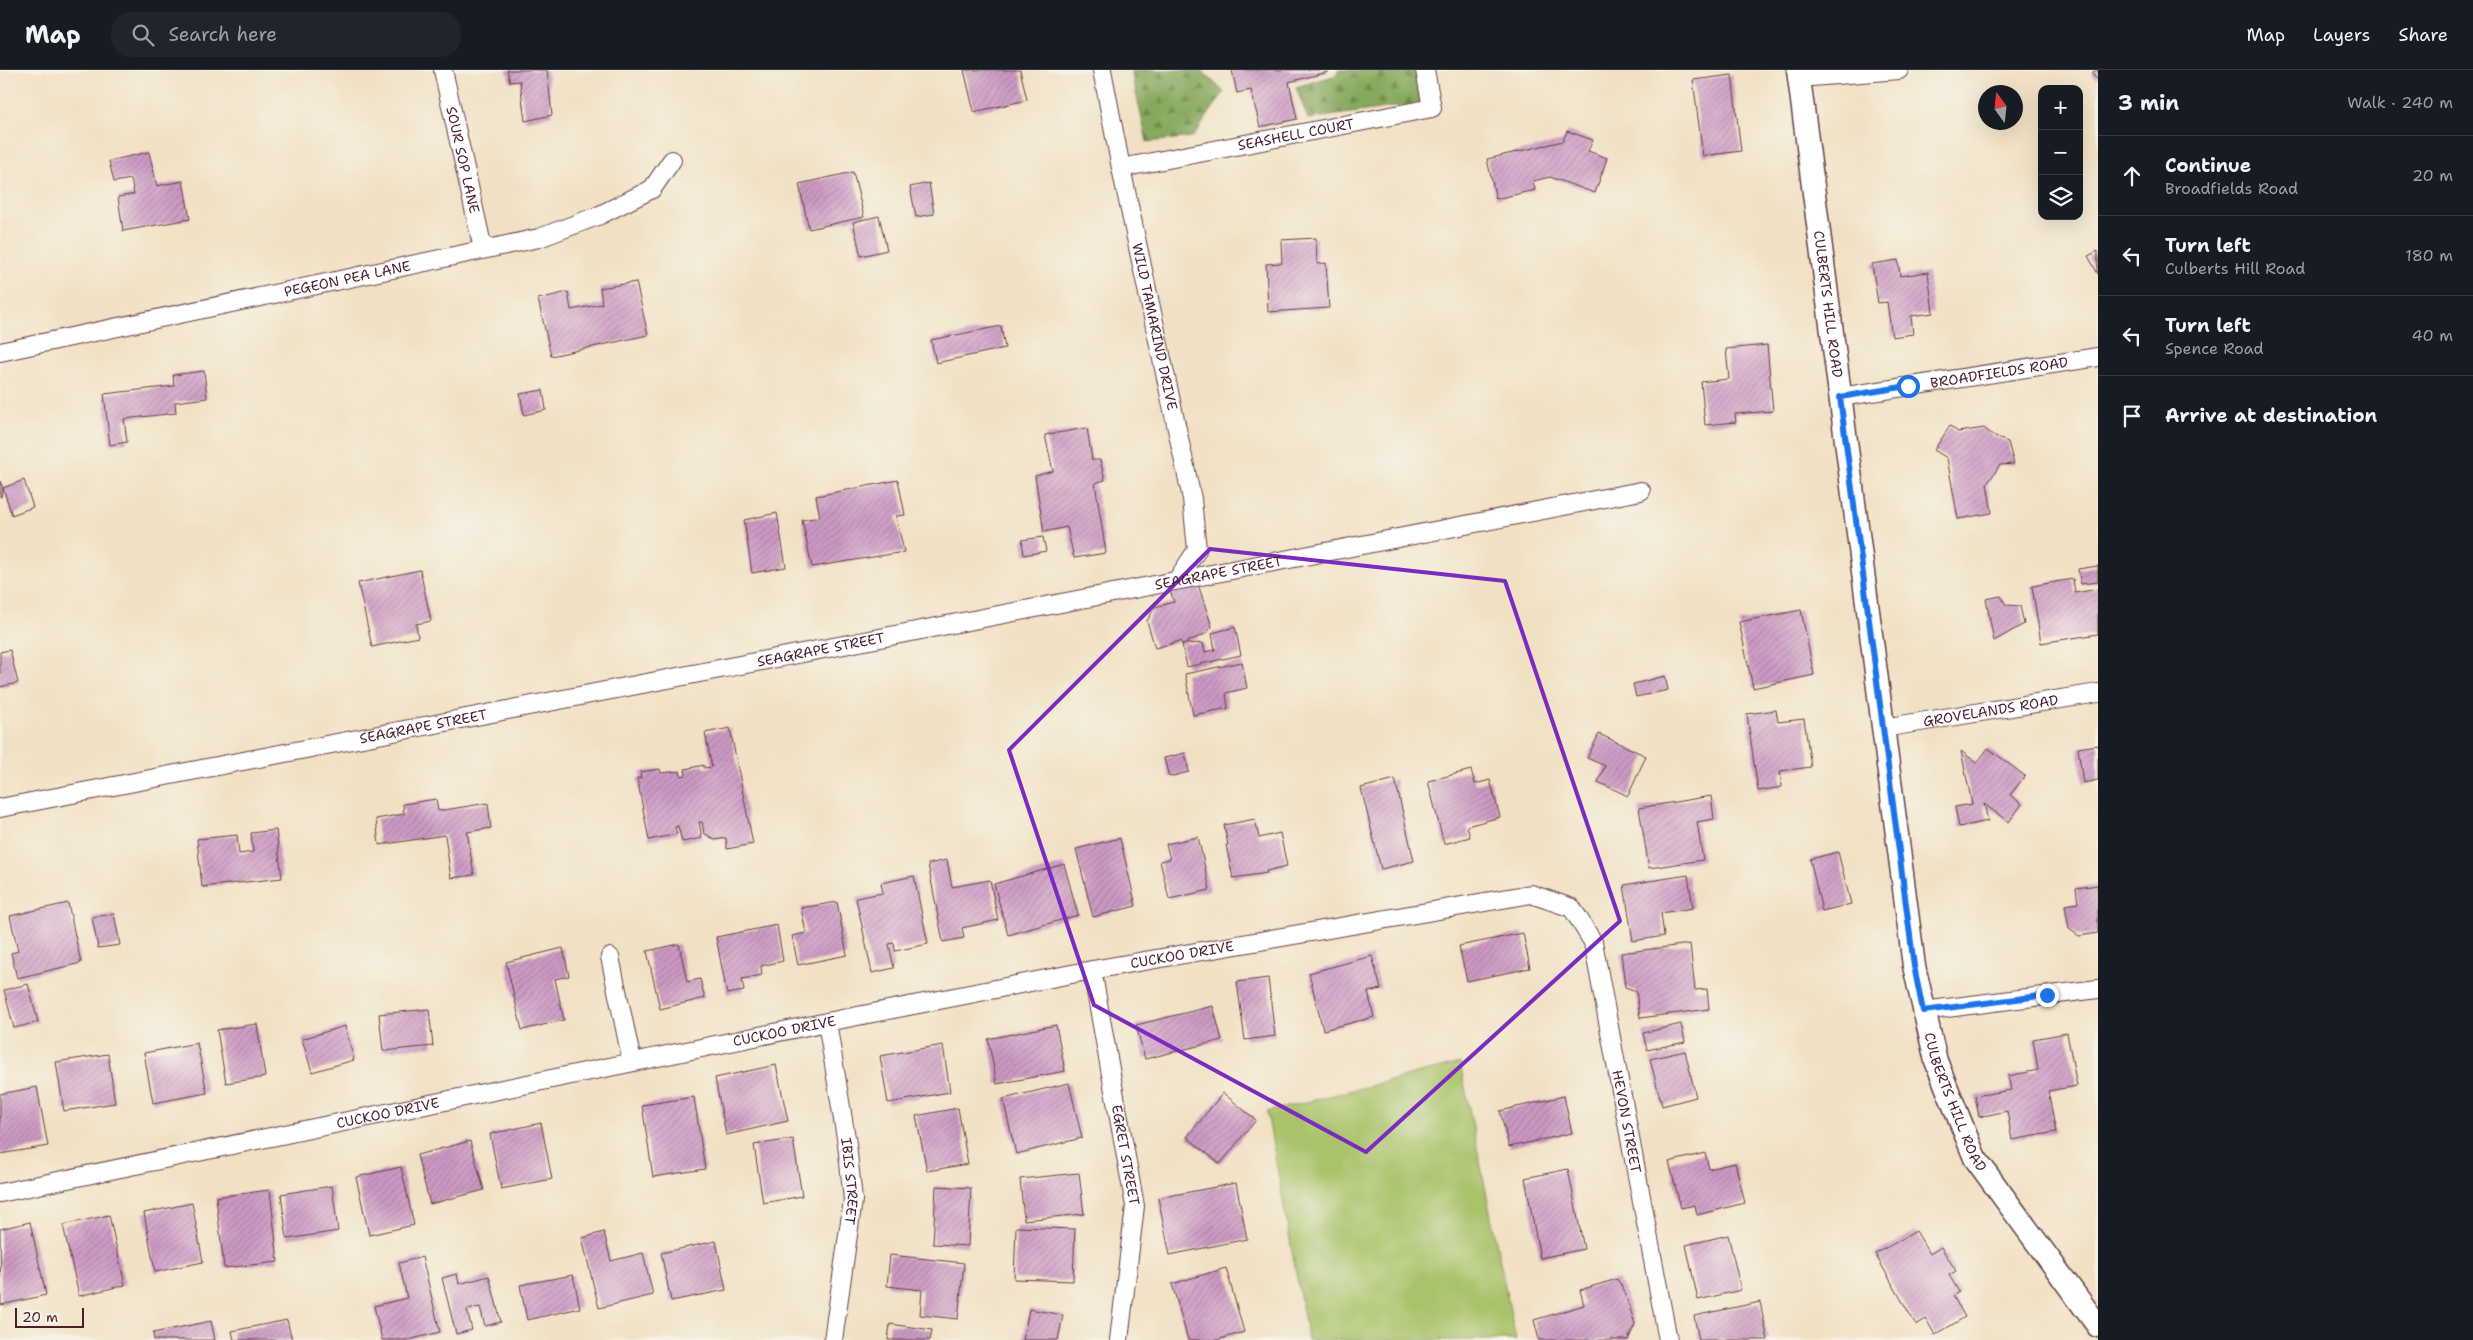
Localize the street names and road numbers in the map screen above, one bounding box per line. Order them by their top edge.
street label: SOUR SOP LANE [442,105,484,215]
street label: SEASHELL COURT [1236,114,1356,154]
street label: CULBERTS HILL ROAD [1810,229,1847,379]
street label: WILD TAMARIND DRIVE [1128,241,1182,412]
street label: PEGEON PEA LANE [282,256,412,301]
street label: BROADFIELDS ROAD [1929,353,2069,392]
street label: SEAGRAPE STREET [1153,551,1284,594]
street label: SEAGRAPE STREET [756,628,886,671]
street label: GROVELANDS ROAD [1922,691,2059,730]
street label: SEAGRAPE STREET [358,705,489,747]
street label: CUCKOO DRIVE [1129,937,1236,972]
street label: CUCKOO DRIVE [731,1011,838,1050]
street label: CULBERTS HILL ROAD [1921,1031,1991,1175]
street label: HEVON STREET [1608,1068,1645,1175]
street label: CUCKOO DRIVE [335,1093,441,1132]
street label: EGRET STREET [1108,1103,1144,1207]
street label: IBIS STREET [837,1136,862,1226]

